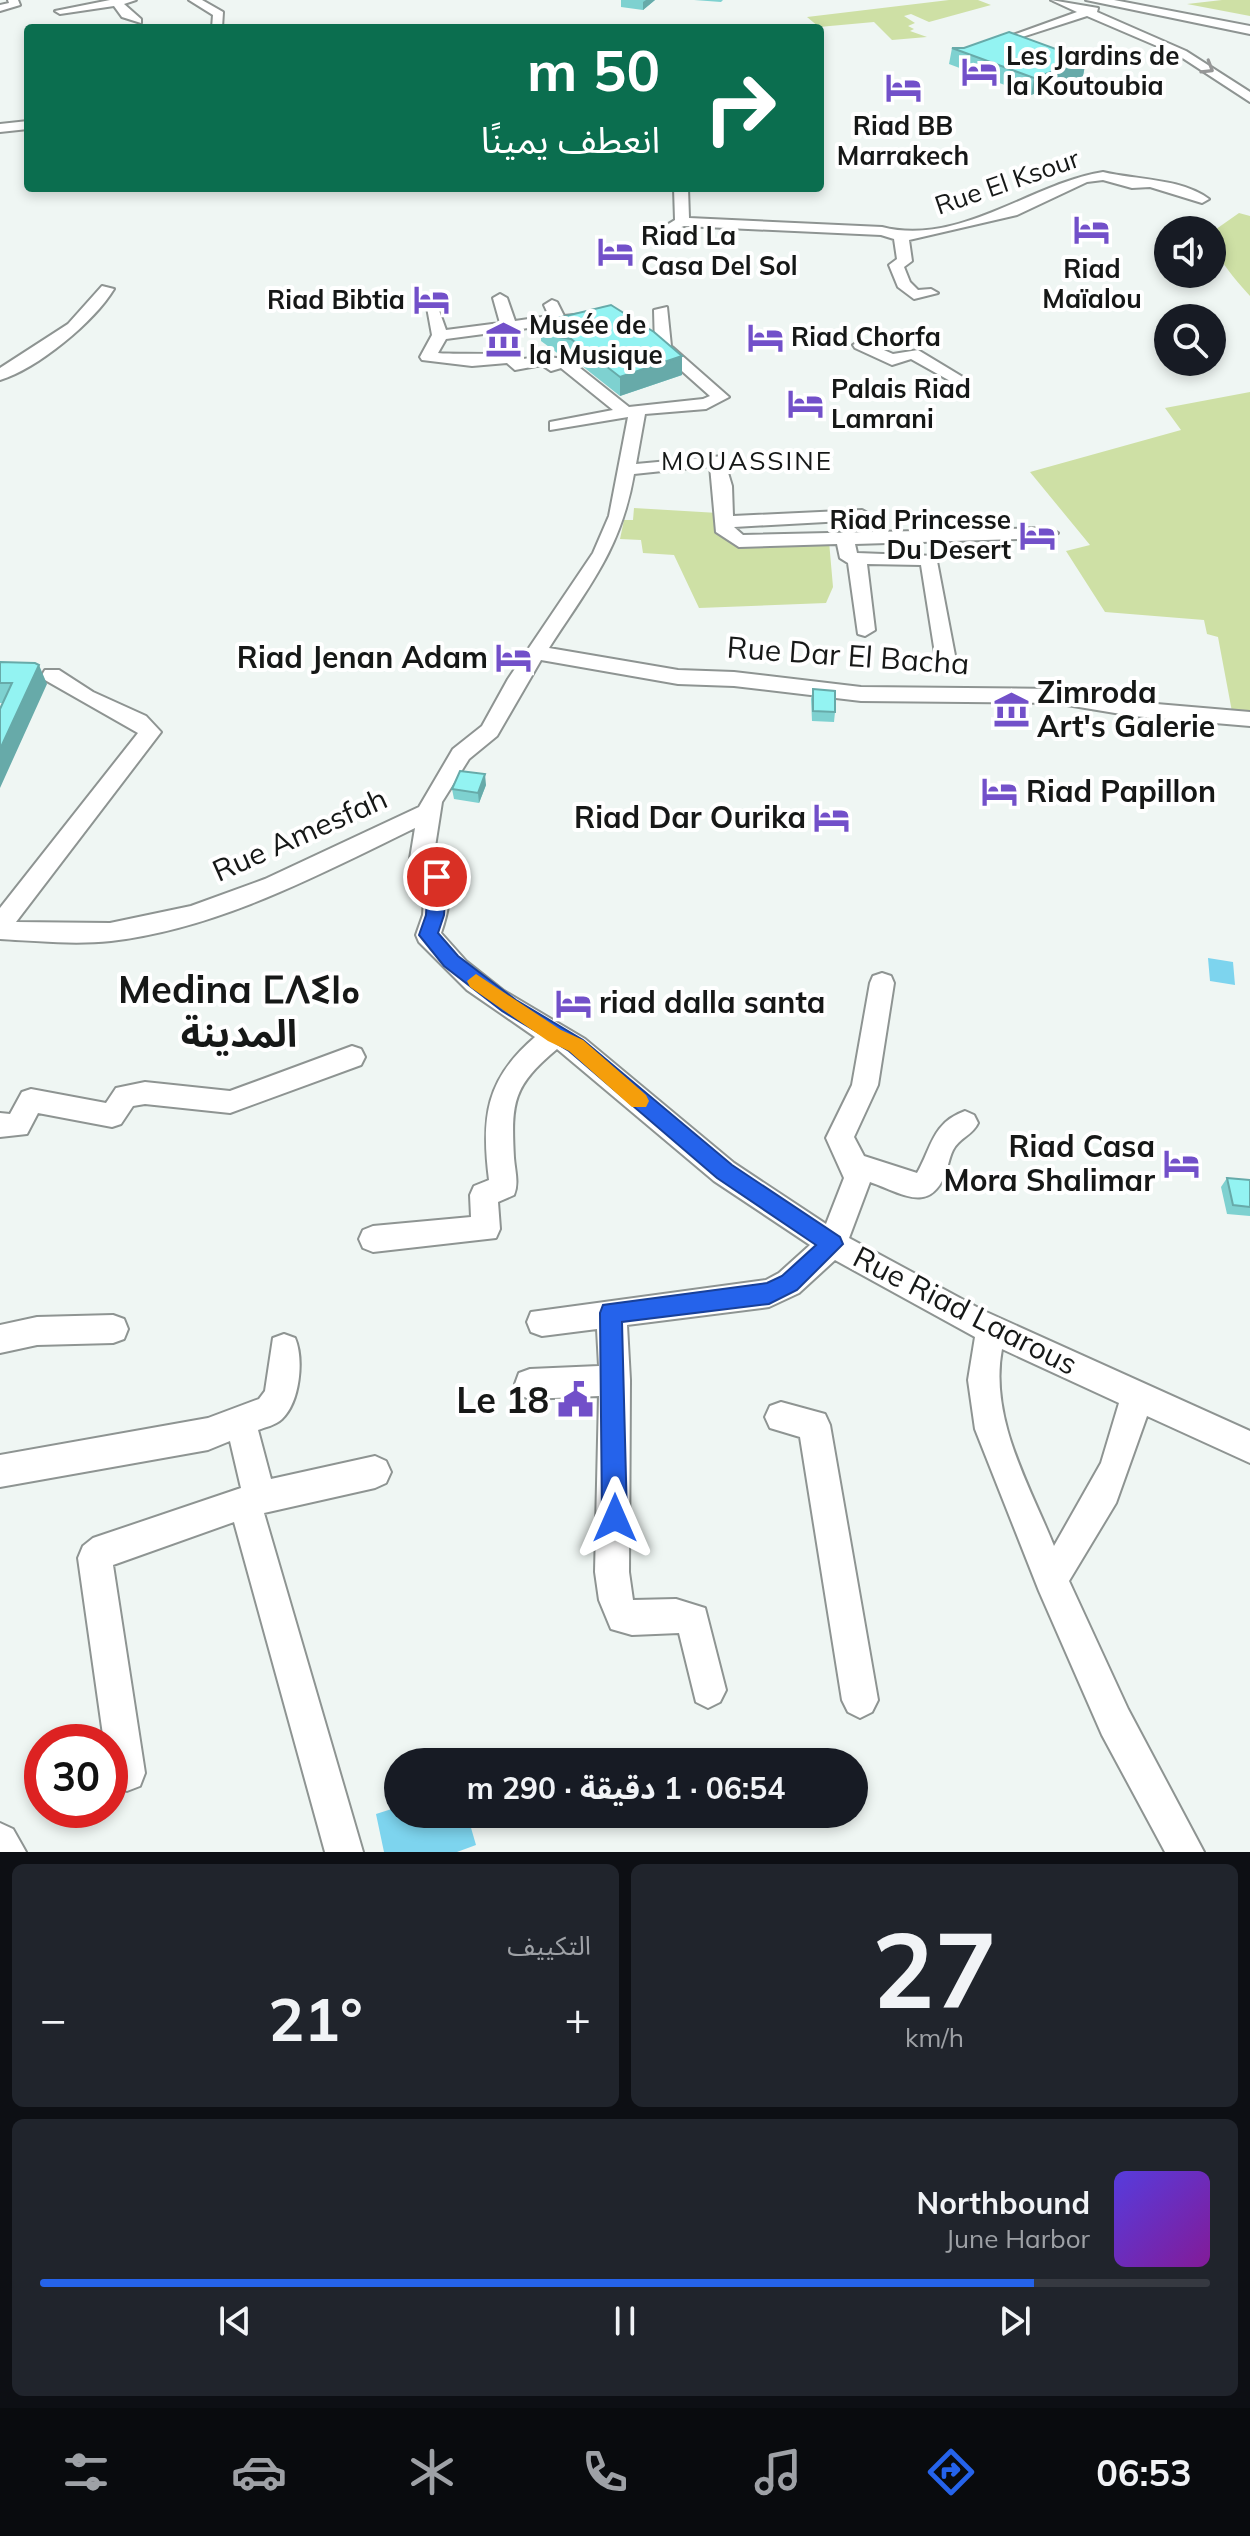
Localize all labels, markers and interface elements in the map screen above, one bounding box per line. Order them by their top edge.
text: 50 m [527,35,660,105]
place label: Les Jardins de la Koutoubia [1006,39,1179,102]
hotel icon: Les Jardins de la Koutoubia [961,52,999,90]
icon: right [688,56,792,160]
one-way arrow [1199,58,1214,73]
hotel icon: Riad BB Marrakech [884,68,922,106]
place label: Riad BB Marrakech [837,109,969,172]
text: انعطف يمينًا [481,117,660,162]
street label: Rue El Ksour [930,141,1084,222]
hotel icon: Riad Maïalou [1073,211,1111,249]
map controls [1154,216,1226,376]
button: sound [1154,216,1226,288]
place label: Riad La Casa Del Sol [641,219,798,282]
hotel icon: Riad La Casa Del Sol [596,232,634,270]
place label: Riad Maïalou [1042,252,1142,315]
hotel icon: Riad Bibtia [412,281,450,319]
place label: Riad Bibtia [267,283,405,316]
button: search [1154,304,1226,376]
place label: Musée de la Musique [529,308,663,371]
hotel icon: Riad Chorfa [746,318,784,356]
place label: Riad Chorfa [791,320,941,353]
museum icon: Musée de la Musique [484,321,522,359]
place label: Palais Riad Lamrani [831,372,971,435]
hotel icon: Palais Riad Lamrani [786,385,824,423]
district label: MOUASSINE [661,444,833,477]
place label: Riad Princesse Du Desert [829,503,1011,566]
hotel icon: Riad Princesse Du Desert [1018,516,1056,554]
street label: Rue Dar El Bacha [726,628,970,682]
place label: Riad Jenan Adam [237,638,488,676]
hotel icon: Riad Jenan Adam [495,639,533,677]
place label: Zimroda Art's Galerie [1037,673,1215,745]
museum icon: Zimroda Art's Galerie [992,691,1030,729]
place label: Riad Papillon [1026,772,1216,810]
hotel icon: Riad Papillon [981,773,1019,811]
street label: Rue Amesfah [206,779,393,890]
place label: Riad Dar Ourika [574,798,806,836]
hotel icon: Riad Dar Ourika [813,799,851,837]
pin [403,843,471,911]
icon: arrive [415,855,459,899]
district label: Medina ⵎⴷⵉⵏⴰ المدينة [118,965,360,1057]
place label: riad dalla santa [599,983,825,1021]
hotel icon: riad dalla santa [554,984,592,1022]
place label: Riad Casa Mora Shalimar [944,1127,1155,1199]
hotel icon: Riad Casa Mora Shalimar [1162,1145,1200,1183]
street label: Rue Riad Laarous [847,1237,1084,1383]
place label: Le 18 [456,1377,549,1422]
public building icon: Le 18 [556,1381,594,1419]
position arrow [573,1476,657,1560]
speed limit sign: 30 [24,1724,128,1828]
text: 06:54 · 1 دقيقة · 290 m [467,1769,785,1807]
text: 27 [872,1903,997,2034]
text: التكييف [507,1929,591,1962]
text: 21° [268,1981,363,2056]
text: − [40,1991,66,2046]
text: + [565,1991,591,2046]
text: km/h [905,2021,964,2054]
text: Northbound [917,2184,1090,2222]
text: June Harbor [945,2222,1090,2255]
icon: previous [213,2299,257,2343]
icon: pause [603,2299,647,2343]
icon: next [993,2299,1037,2343]
icon: filters [58,2444,114,2500]
icon: car [231,2444,287,2500]
icon: climate [404,2444,460,2500]
icon: phone [577,2444,633,2500]
icon: music [750,2444,806,2500]
icon: directions [923,2444,979,2500]
text: 06:53 [1096,2450,1192,2495]

